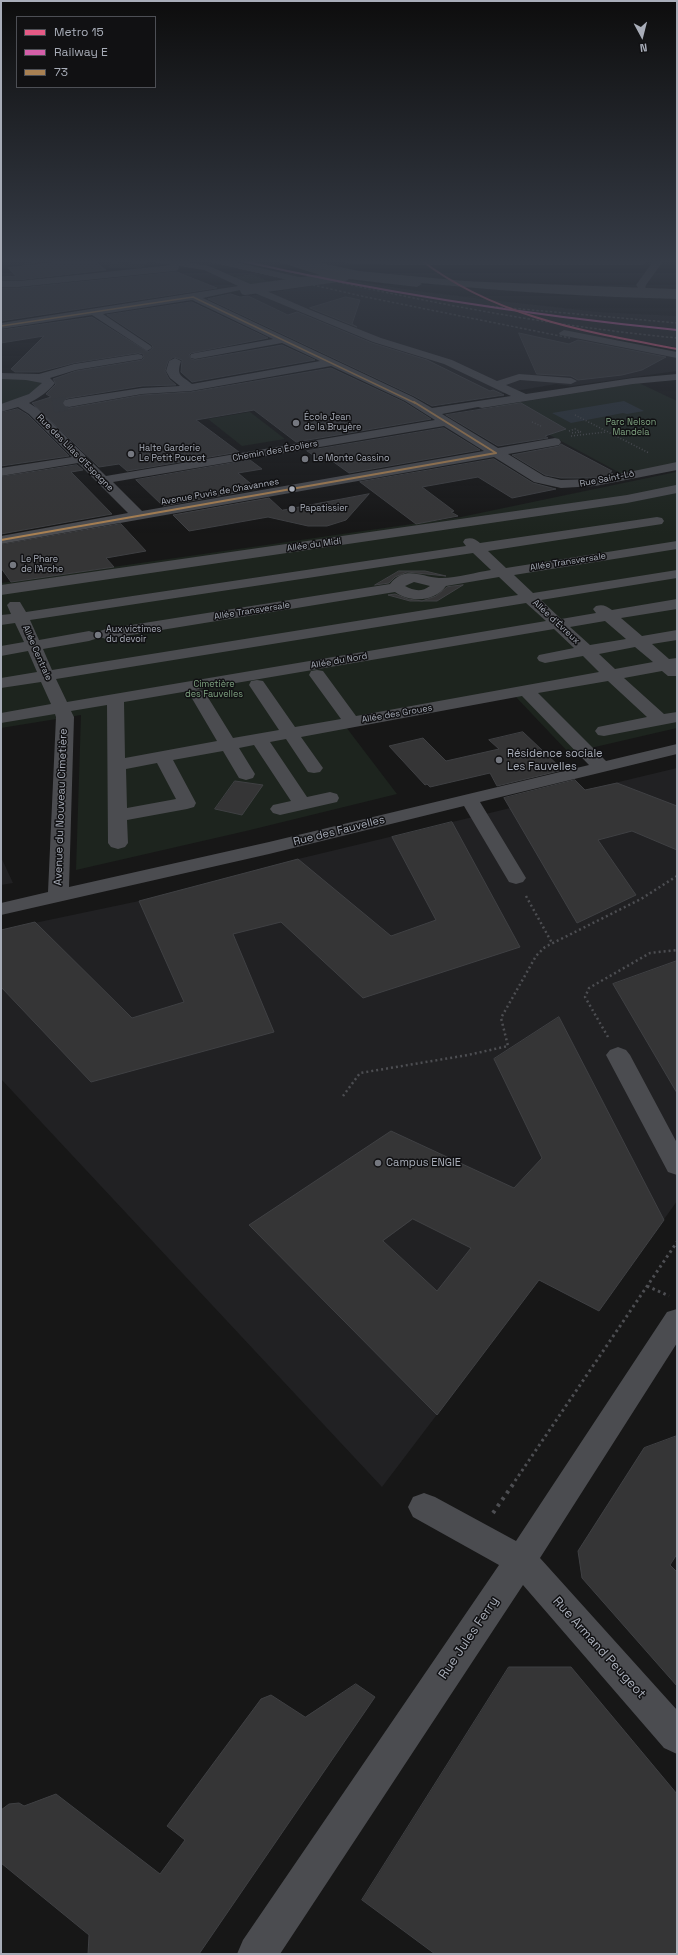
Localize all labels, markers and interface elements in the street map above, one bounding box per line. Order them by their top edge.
legend [16,16,156,88]
north arrow [622,16,662,56]
text: Metro 15 [54,24,104,40]
text: N [639,41,648,55]
text: Railway E [54,44,108,60]
text: 73 [54,64,68,80]
street label: Rue des Lilas d'Espagne [34,412,116,494]
place label: École Jean de la Bruyère [304,413,361,434]
marker: École Jean de la Bruyère [291,418,301,428]
park label: Parc Nelson Mandela [606,418,656,439]
street label: Chemin des Écoliers [232,438,318,464]
place label: Halte Garderie Le Petit Poucet [139,444,206,465]
marker: Halte Garderie Le Petit Poucet [126,449,136,459]
marker: Le Monte Cassino [300,454,310,464]
place label: Le Monte Cassino [313,454,390,464]
street label: Rue Saint-Lô [579,468,635,490]
street label: Avenue Puvis de Chavannes [160,476,280,508]
unlabelled marker [287,484,297,494]
marker: Papatissier [287,504,297,514]
place label: Papatissier [300,504,348,514]
street label: Allée du Midi [286,536,342,554]
street label: Allée Transversale [529,551,607,573]
place label: Le Phare de l'Arche [21,555,63,576]
marker: Le Phare de l'Arche [8,560,18,570]
street label: Allée d'Évreux [530,597,582,647]
street label: Allée Transversale [213,600,291,622]
street label: Allée Centrale [20,624,54,682]
place label: Aux victimes du devoir [106,625,161,646]
marker: Aux victimes du devoir [93,630,103,640]
street label: Allée du Nord [310,651,368,671]
park label: Cimetière des Fauvelles [185,680,243,701]
street label: Allée des Groues [361,702,433,726]
street label: Avenue du Nouveau Cimetière [52,728,70,886]
place label: Résidence sociale Les Fauvelles [507,747,603,773]
marker: Résidence sociale Les Fauvelles [494,755,504,765]
street label: Rue des Fauvelles [292,813,386,849]
place label: Campus ENGIE [386,1156,461,1170]
marker: Campus ENGIE [373,1158,383,1168]
street label: Rue Jules Ferry [436,1594,502,1682]
street label: Rue Armand Peugeot [549,1594,649,1702]

